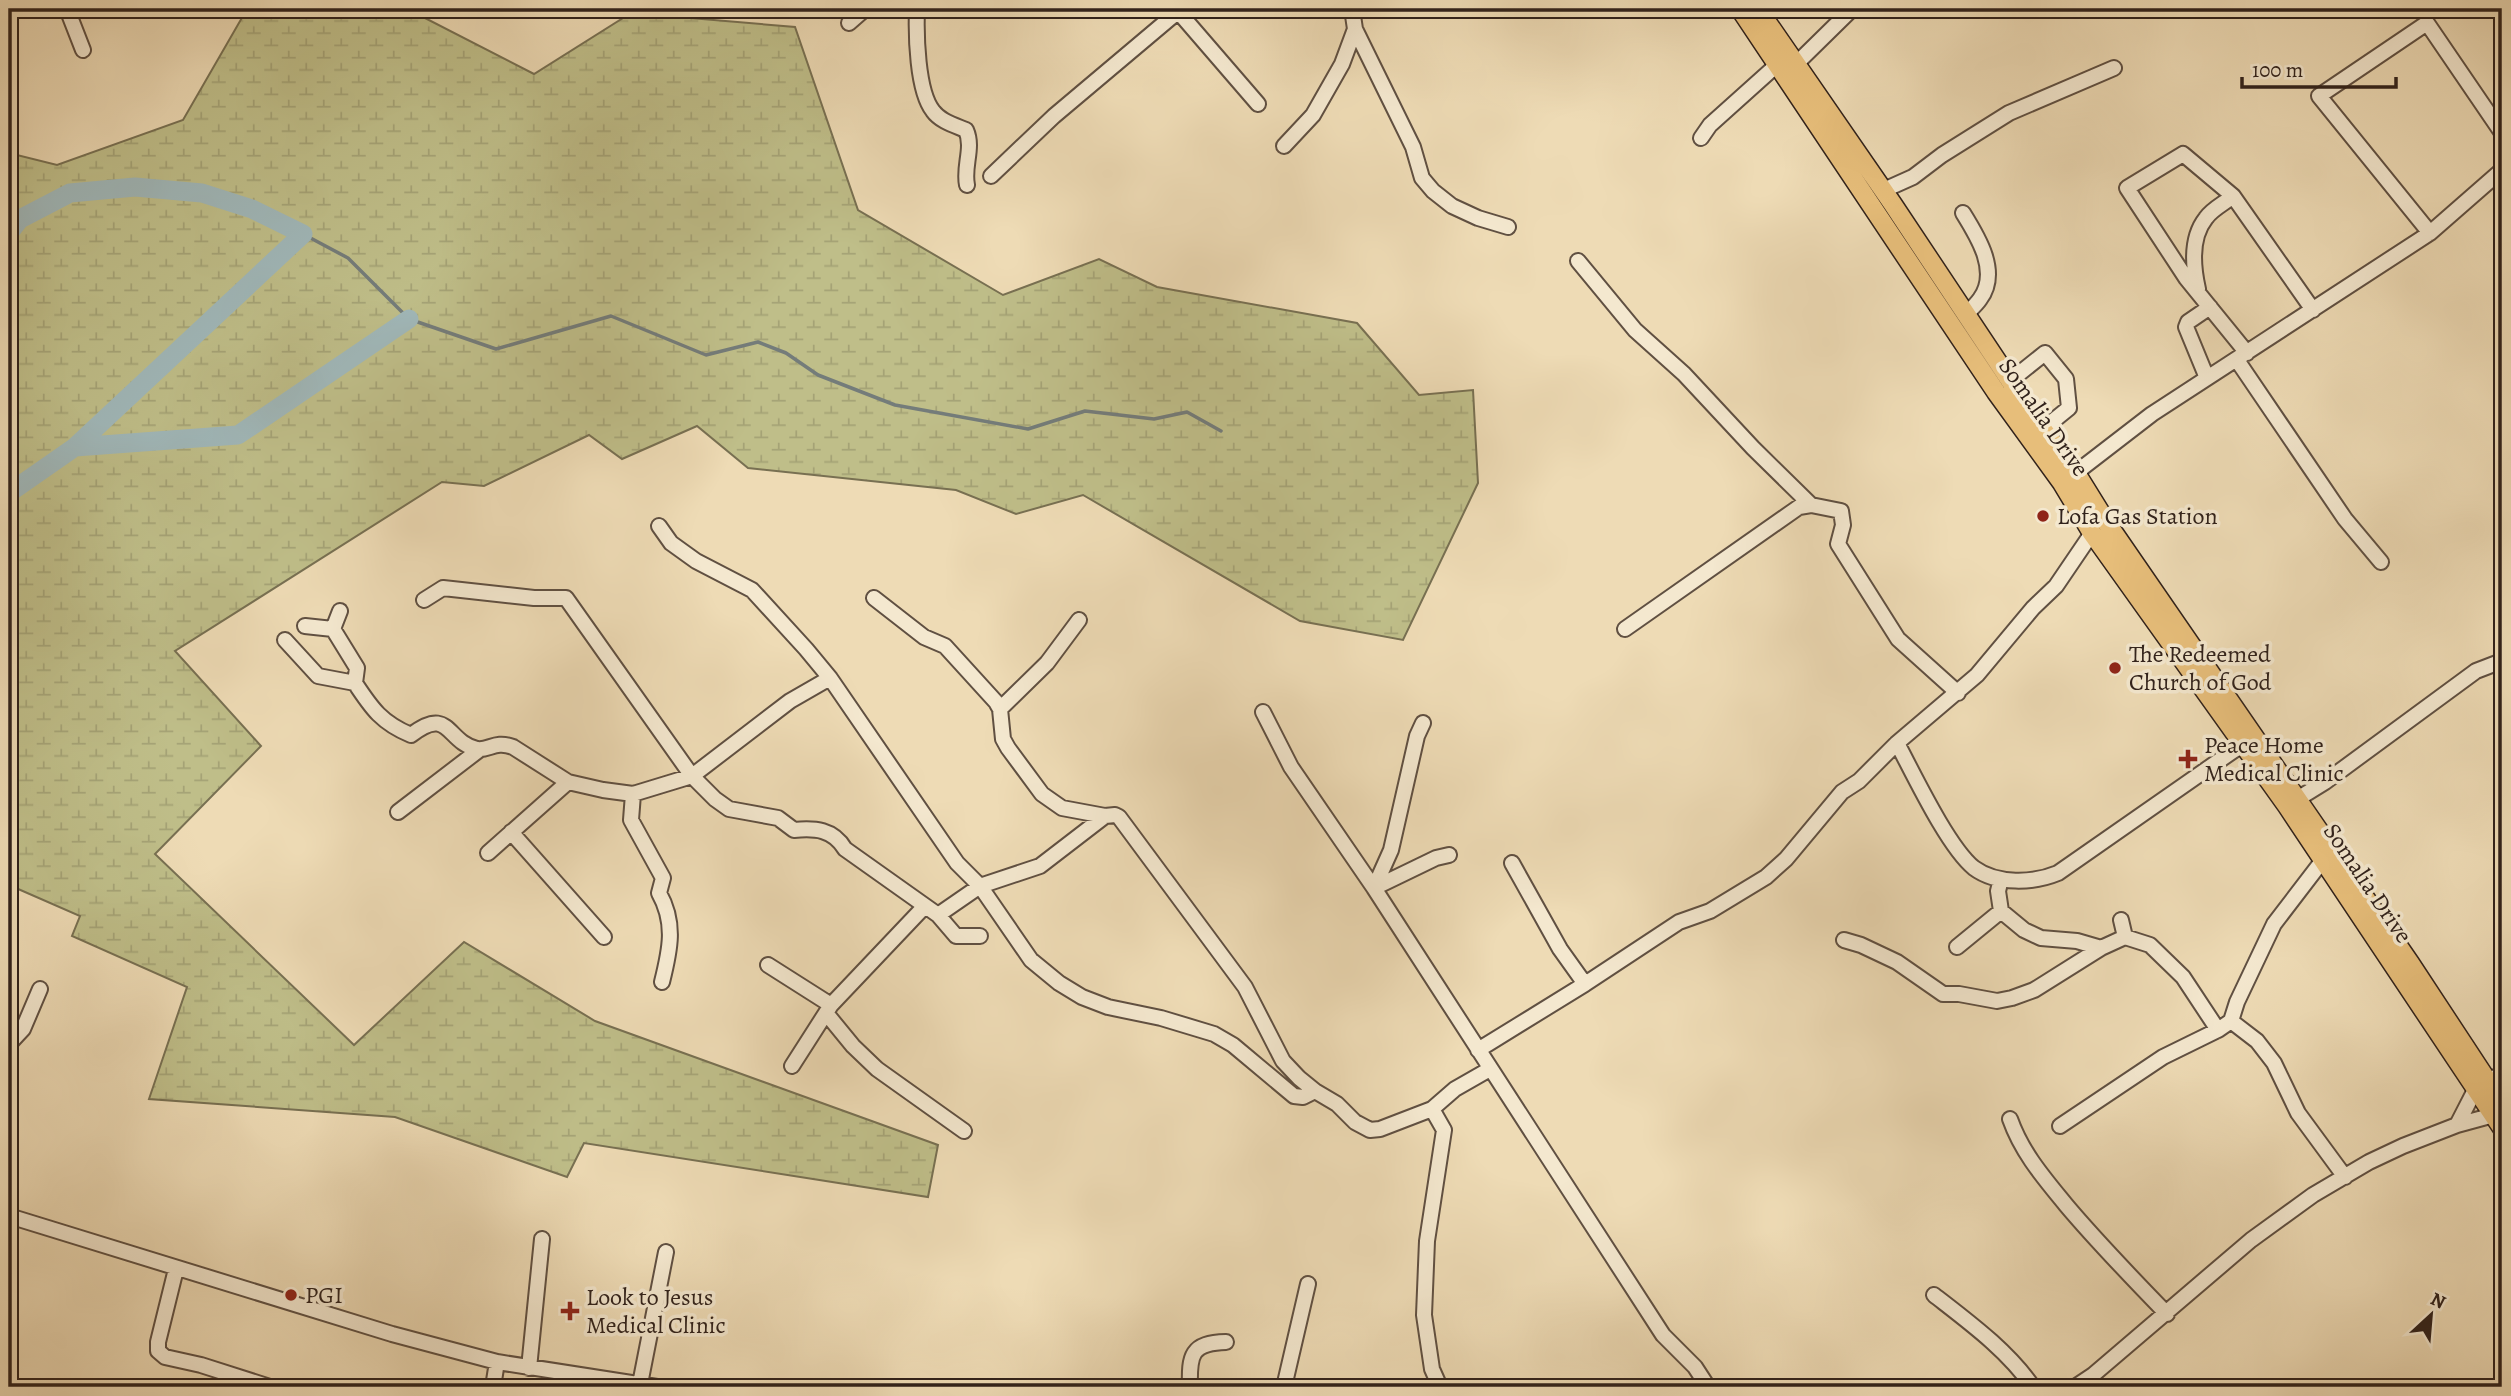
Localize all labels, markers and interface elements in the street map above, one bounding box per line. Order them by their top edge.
scale bar [2242,46,2396,90]
text: 100 m [2252,56,2303,84]
street label: Somalia Drive [1991,351,2097,483]
place label: Lofa Gas Station [2057,500,2218,532]
marker: Lofa Gas Station [2035,508,2051,524]
place label: The Redeemed Church of God [2129,638,2272,698]
marker: The Redeemed Church of God [2107,660,2123,676]
place label: Peace Home Medical Clinic [2204,729,2344,789]
marker: Peace Home Medical Clinic [2178,749,2198,769]
street label: Somalia Drive [2316,817,2420,949]
place label: PGI [305,1279,343,1311]
north arrow [2396,1280,2466,1350]
place label: Look to Jesus Medical Clinic [586,1281,726,1341]
text: N [2426,1286,2450,1315]
marker: PGI [283,1287,299,1303]
marker: Look to Jesus Medical Clinic [560,1301,580,1321]

